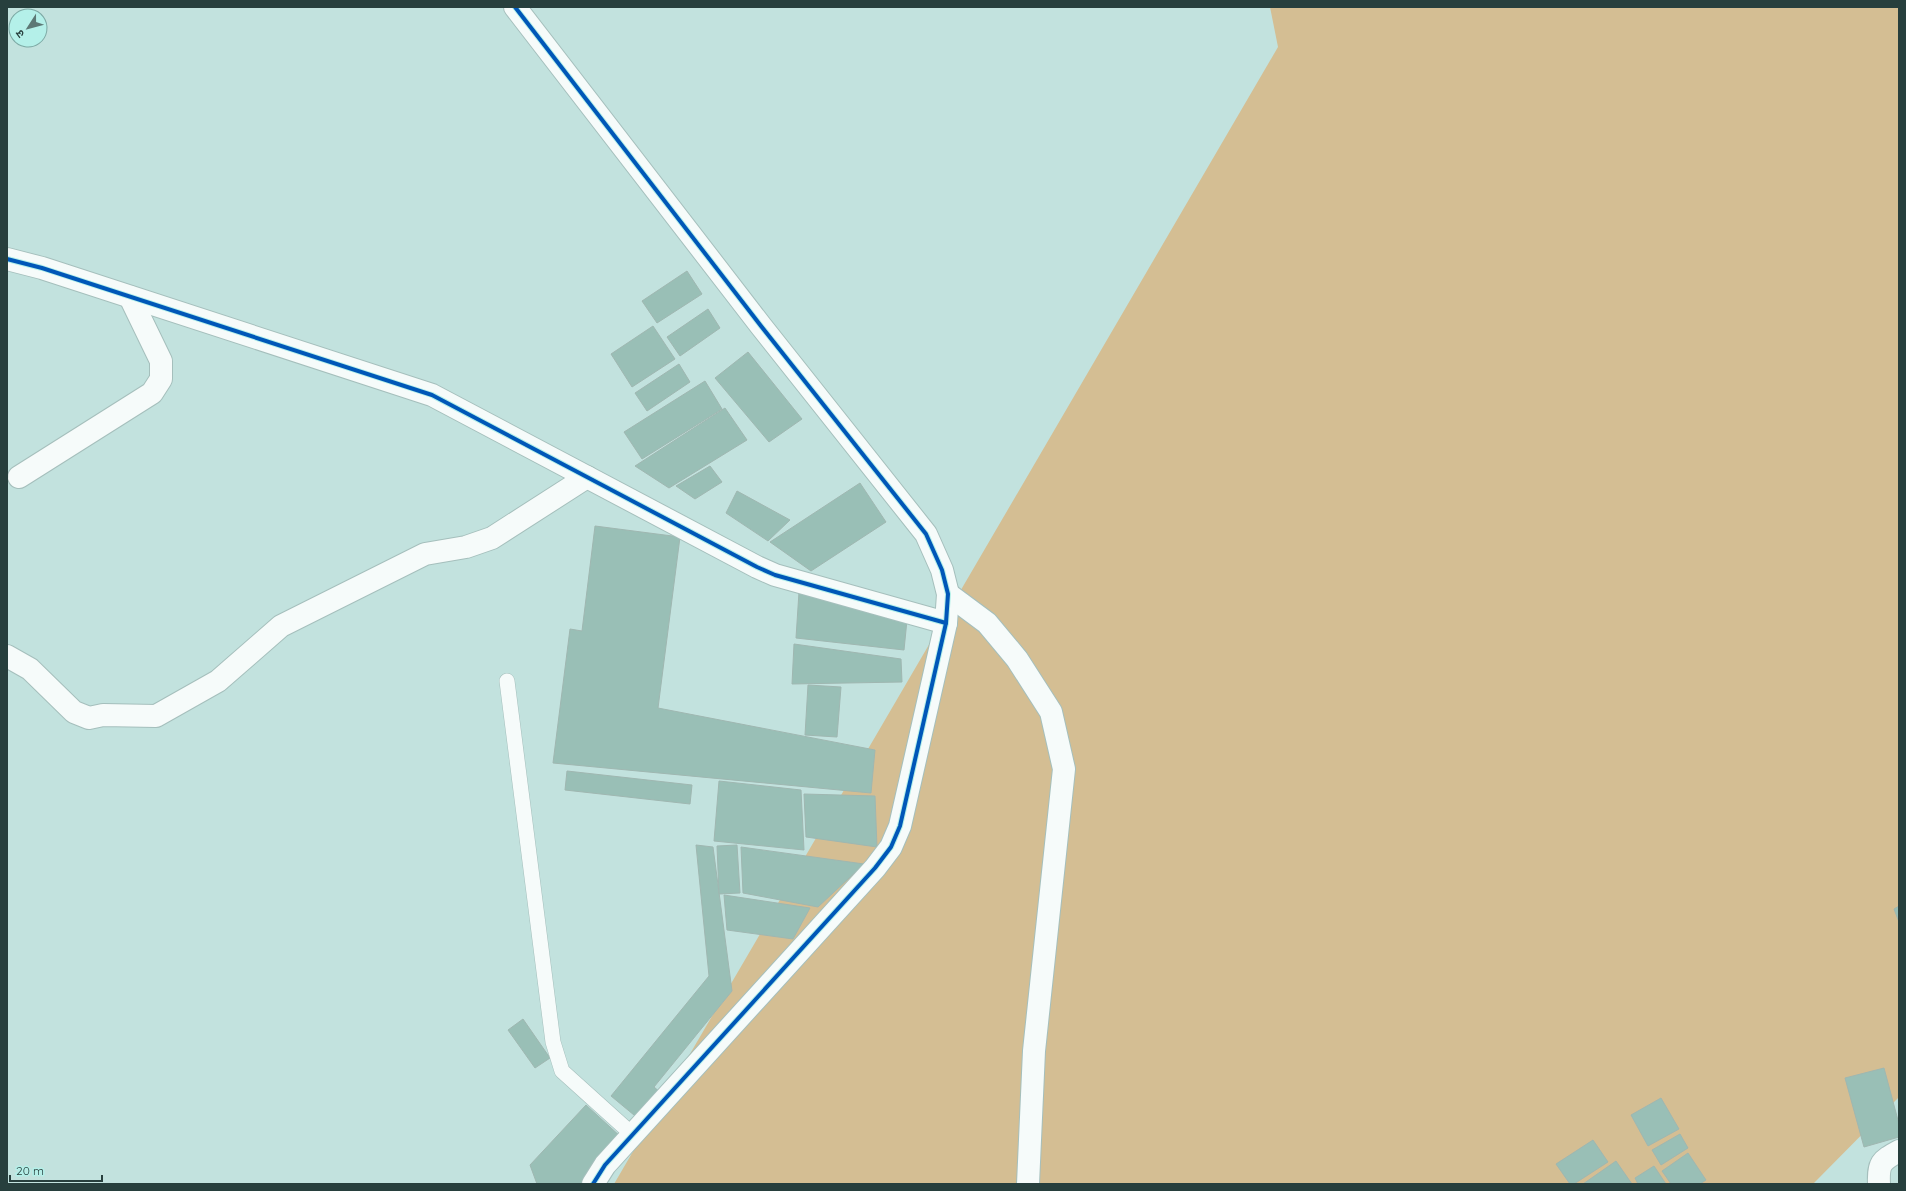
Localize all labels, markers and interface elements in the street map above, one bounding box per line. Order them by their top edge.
north arrow [8,8,48,48]
text: उ [12,27,27,41]
scale bar [10,1157,102,1183]
text: 20 m [16,1163,44,1178]

